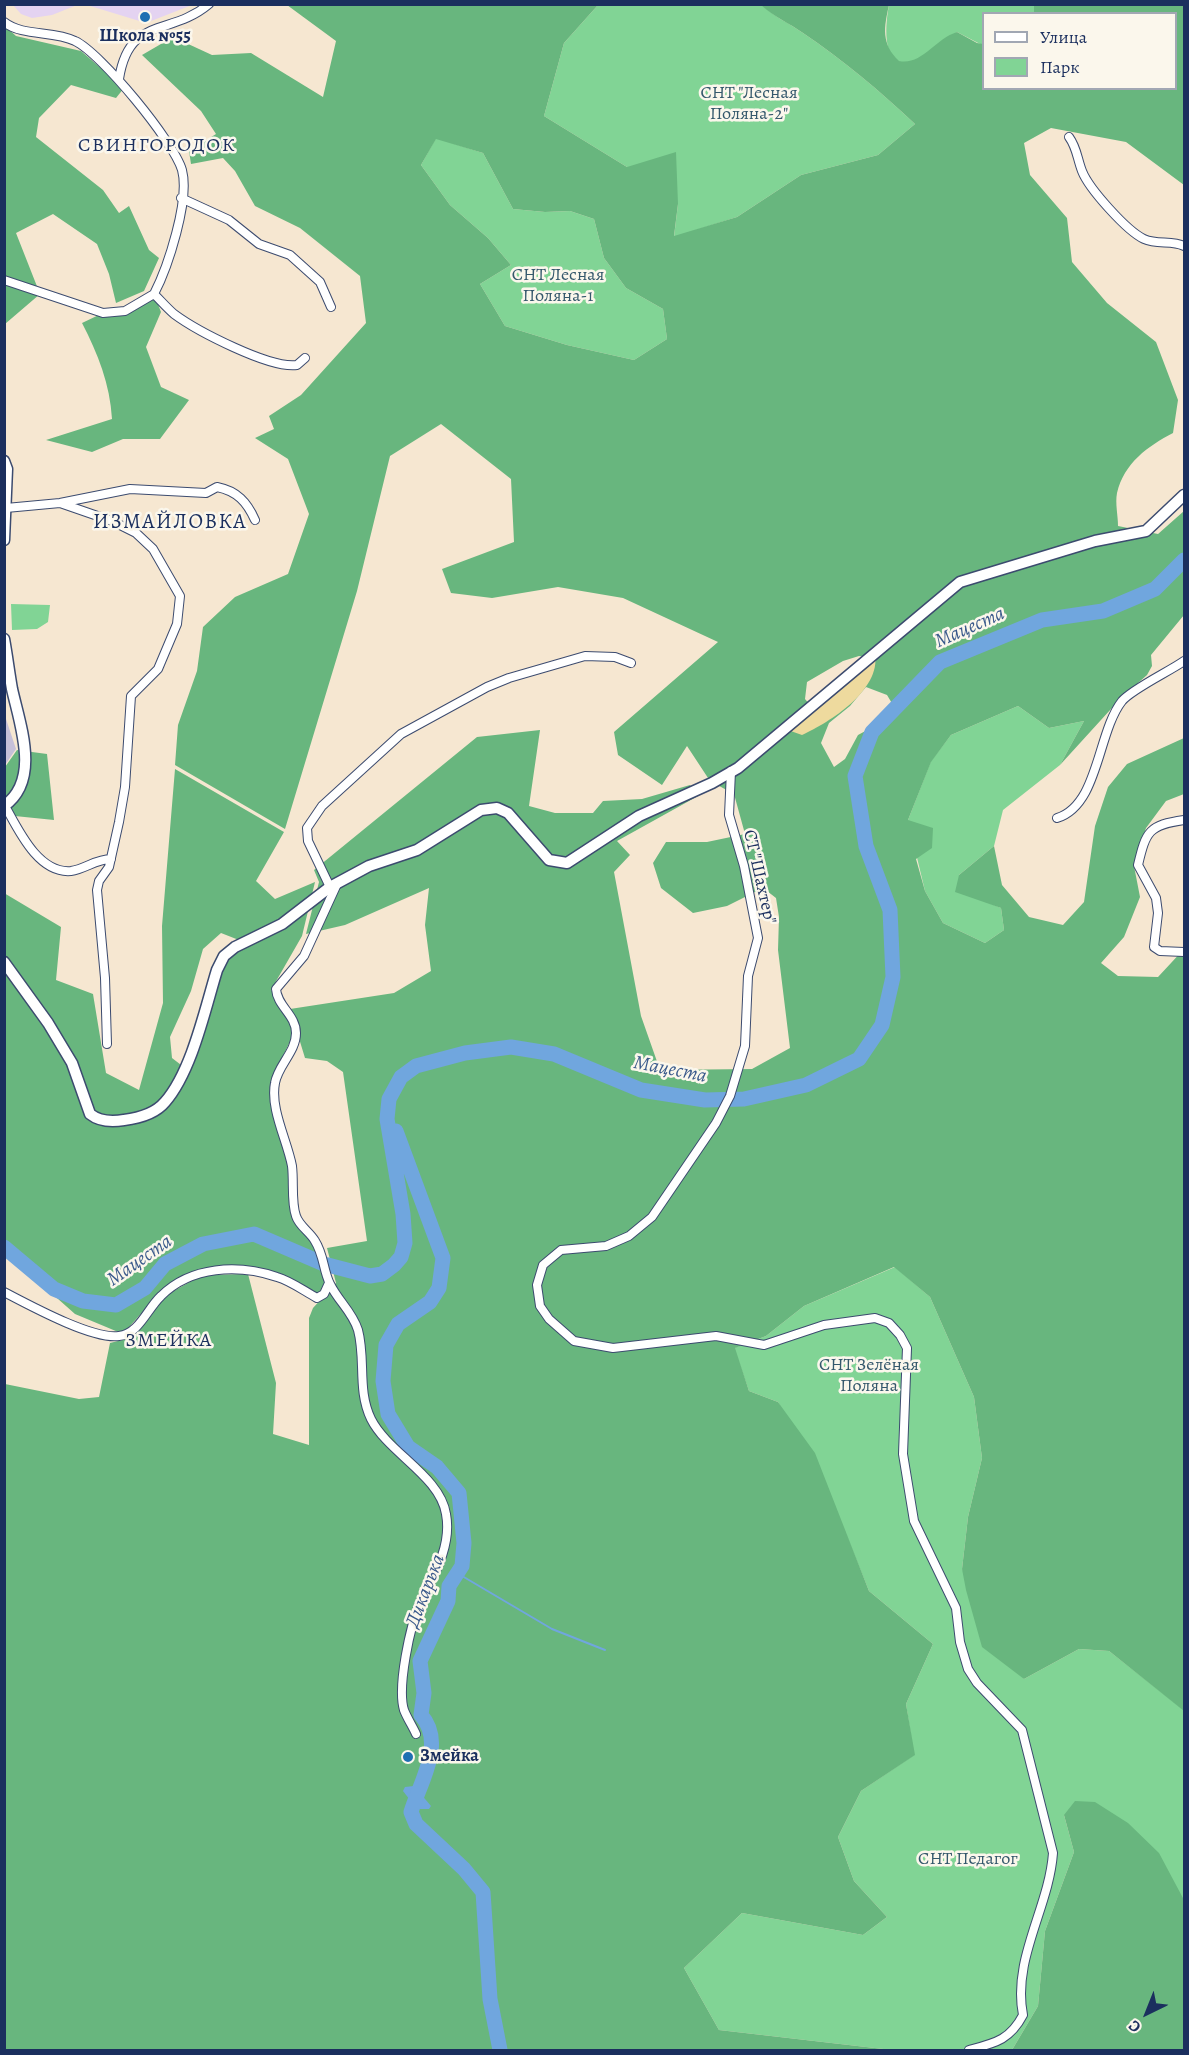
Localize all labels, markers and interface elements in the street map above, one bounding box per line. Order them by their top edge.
marker: Школа №55 [138,10,152,24]
legend [982,12,1177,90]
text: Улица [1040,25,1087,49]
place label: Школа №55 [99,26,191,48]
text: Парк [1040,55,1080,79]
park label: СНТ "Лесная Поляна-2" [700,83,798,125]
district label: СВИНГОРОДОК [78,134,236,158]
park label: СНТ Лесная Поляна-1 [512,265,604,308]
district label: ИЗМАЙЛОВКА [93,510,247,536]
water label: Мацеста [931,602,1009,654]
street label: СТ "Шахтер" [738,828,780,926]
water label: Мацеста [631,1051,709,1089]
water label: Мацеста [103,1230,177,1292]
district label: ЗМЕЙКА [125,1329,213,1353]
park label: СНТ Зелёная Поляна [819,1355,919,1398]
water label: Дикарька [401,1551,451,1631]
place label: Змейка [420,1746,479,1768]
marker: Змейка [401,1750,415,1764]
park label: СНТ Педагог [918,1849,1018,1871]
north arrow [1117,1983,1177,2043]
text: С [1124,2015,1146,2038]

